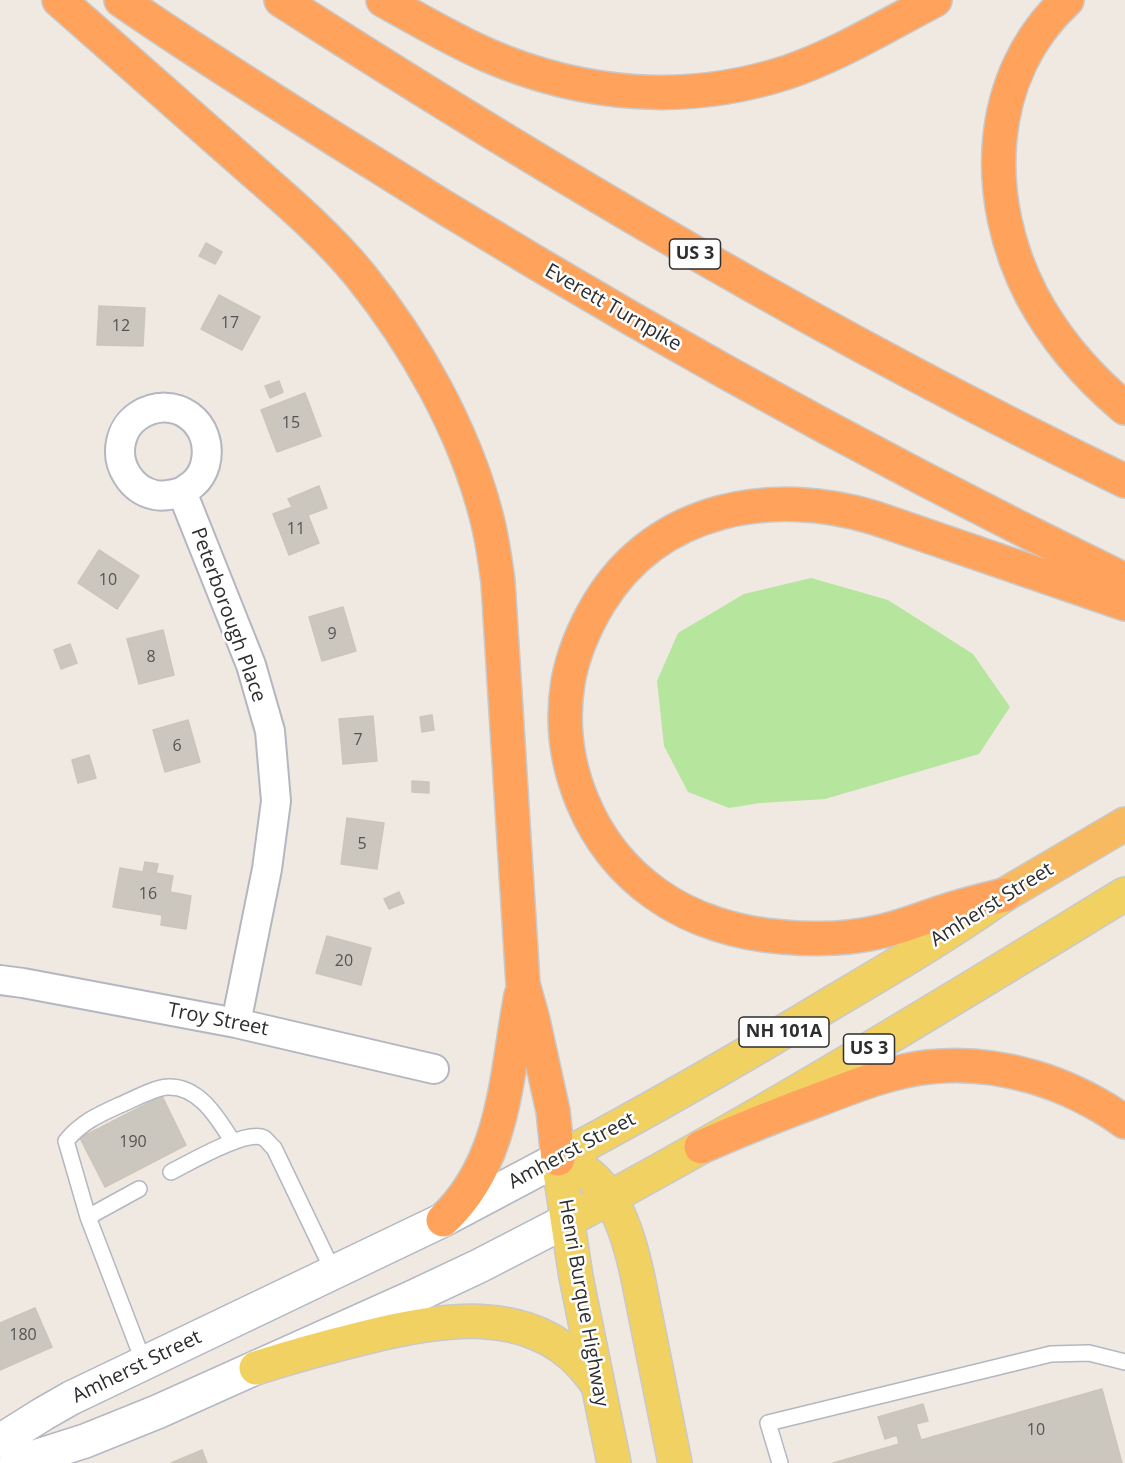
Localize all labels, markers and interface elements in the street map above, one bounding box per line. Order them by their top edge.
road number: US 3 [670,239,720,269]
street label: Everett Turnpike [540,259,686,357]
house number: 17 [221,313,239,333]
house number: 12 [112,316,130,336]
house number: 15 [282,413,300,433]
house number: 11 [287,519,305,539]
street label: Peterborough Place [185,525,271,705]
house number: 10 [99,570,117,590]
house number: 9 [327,624,337,644]
house number: 8 [146,647,156,667]
house number: 7 [353,730,363,750]
house number: 6 [172,736,182,756]
house number: 5 [357,834,367,854]
street label: Amherst Street [926,858,1058,952]
house number: 16 [139,884,157,904]
house number: 20 [335,951,353,971]
street label: Troy Street [166,998,270,1042]
road number: NH 101A [739,1017,829,1047]
road number: US 3 [844,1034,894,1064]
street label: Amherst Street [504,1107,640,1195]
house number: 190 [119,1132,147,1152]
street label: Henri Burque Highway [553,1197,613,1409]
house number: 180 [9,1325,37,1345]
street label: Amherst Street [69,1325,205,1409]
house number: 10 [1027,1420,1045,1440]

